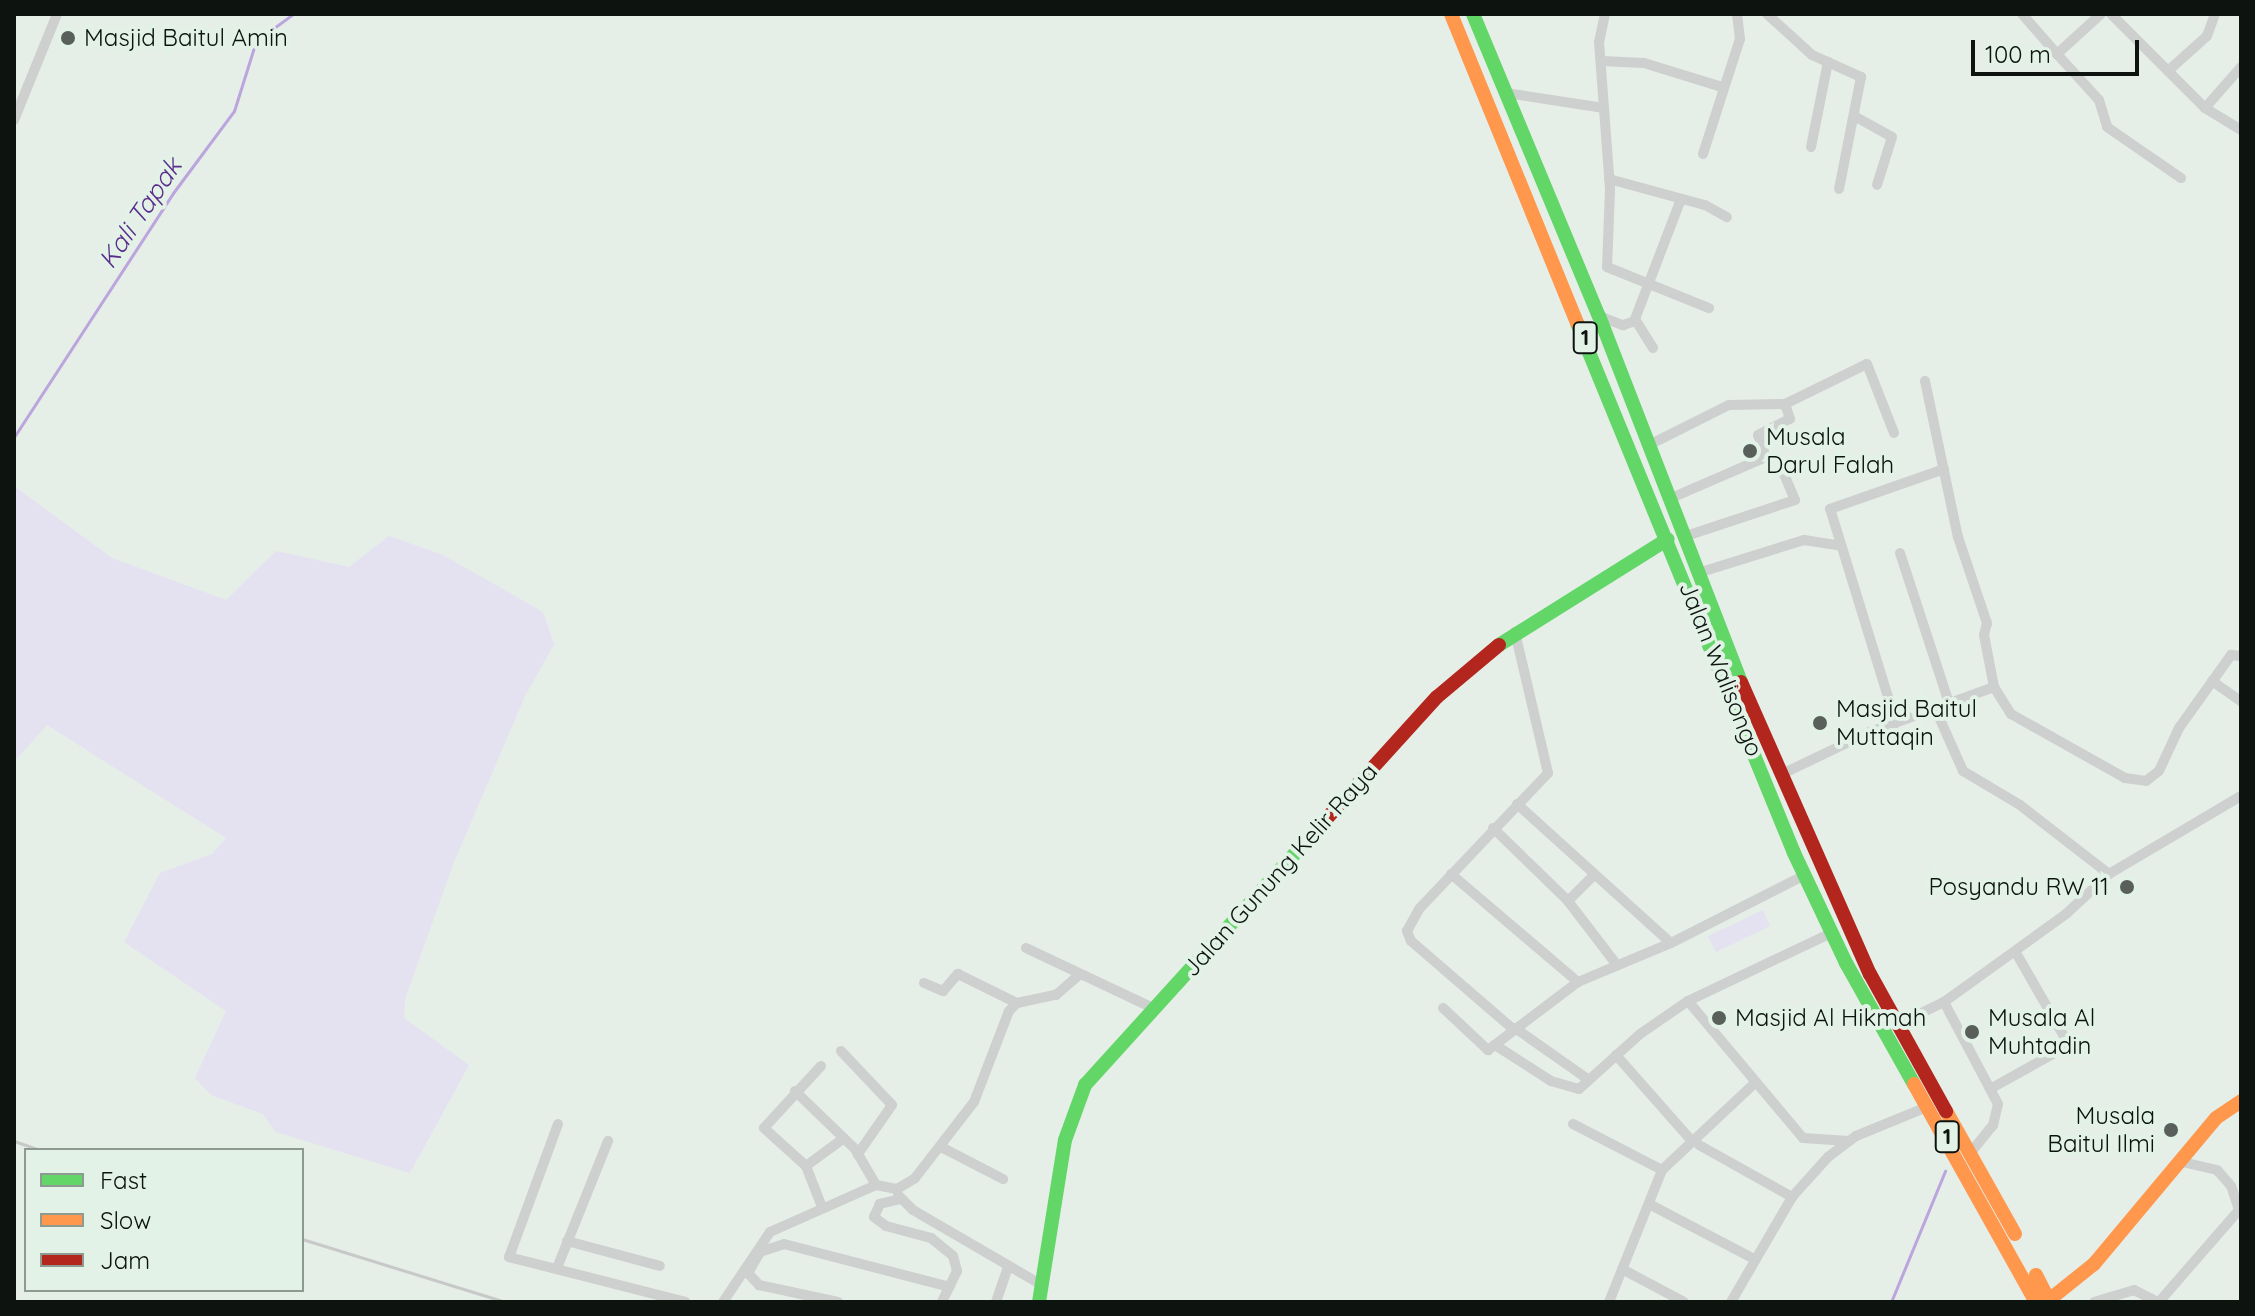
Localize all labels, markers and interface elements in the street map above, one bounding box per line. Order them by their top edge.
place label: Masjid Baitul Amin [84,24,288,52]
scale bar [1975,24,2143,74]
marker: Masjid Baitul Amin [59,29,77,47]
text: 100 m [1985,39,2051,69]
water label: Kali Tapak [92,152,188,274]
road number: 1 [1571,320,1599,356]
place label: Musala Darul Falah [1766,423,1894,479]
marker: Musala Darul Falah [1741,442,1759,460]
street label: Jalan Walisongo [1673,578,1769,760]
place label: Masjid Baitul Muttaqin [1836,695,1977,751]
marker: Masjid Baitul Muttaqin [1811,714,1829,732]
street label: Jalan Gunung Kelir Raya [1177,758,1383,982]
place label: Posyandu RW 11 [1928,873,2109,901]
marker: Posyandu RW 11 [2116,876,2138,898]
place label: Masjid Al Hikmah [1735,1004,1926,1032]
place label: Musala Al Muhtadin [1988,1004,2095,1060]
marker: Masjid Al Hikmah [1710,1009,1728,1027]
marker: Musala Al Muhtadin [1963,1023,1981,1041]
place label: Musala Baitul Ilmi [2047,1102,2155,1158]
road number: 1 [1933,1119,1961,1155]
marker: Musala Baitul Ilmi [2162,1121,2180,1139]
legend [24,1148,304,1292]
text: Fast [100,1165,147,1195]
text: Slow [100,1205,151,1235]
text: Jam [100,1245,150,1275]

